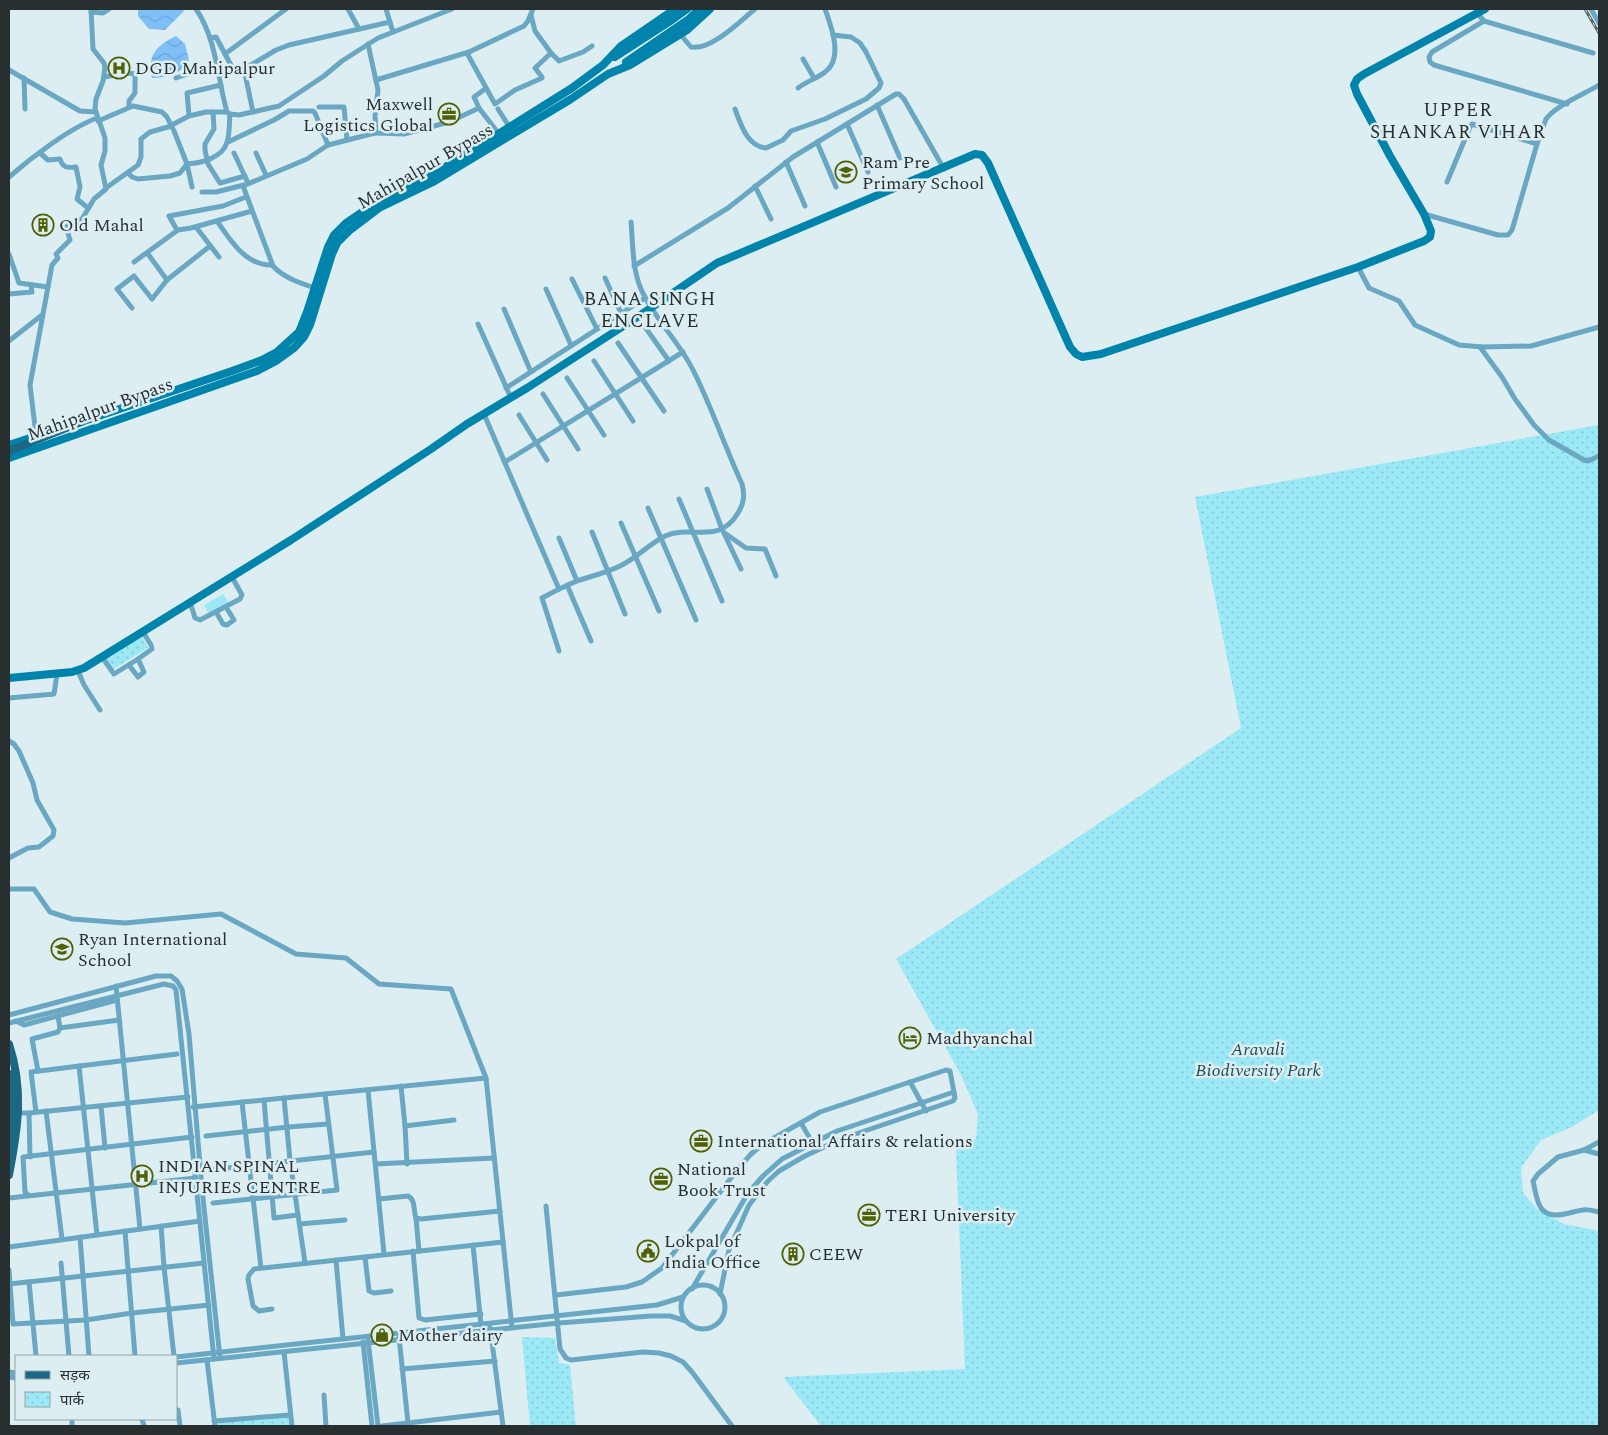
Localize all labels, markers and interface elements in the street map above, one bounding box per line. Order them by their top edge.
place label: DGD Mahipalpur [135,55,275,82]
hospital icon: DGD Mahipalpur [107,56,131,80]
place label: Maxwell Logistics Global [303,91,433,139]
district label: UPPER SHANKAR VIHAR [1370,96,1546,147]
office icon: Maxwell Logistics Global [437,102,461,126]
street label: Mahipalpur Bypass [352,116,498,216]
place label: Ram Pre Primary School [862,149,984,197]
school or university icon: Ram Pre Primary School [834,160,858,184]
place label: Old Mahal [59,212,144,239]
building icon: Old Mahal [31,213,55,237]
district label: BANA SINGH ENCLAVE [584,285,716,336]
street label: Mahipalpur Bypass [24,371,177,448]
place label: Ryan International School [78,926,227,974]
school or university icon: Ryan International School [50,937,74,961]
place label: Madhyanchal [926,1025,1033,1052]
hotel icon: Madhyanchal [898,1026,922,1050]
park label: Aravali Biodiversity Park [1195,1036,1321,1084]
place label: International Affairs & relations [717,1128,973,1155]
office icon: International Affairs & relations [689,1129,713,1153]
place label: INDIAN SPINAL INJURIES CENTRE [158,1153,321,1201]
place label: National Book Trust [677,1156,766,1204]
hospital icon: INDIAN SPINAL INJURIES CENTRE [130,1164,154,1188]
office icon: National Book Trust [649,1167,673,1191]
place label: TERI University [885,1202,1017,1229]
office icon: TERI University [857,1203,881,1227]
place label: Lokpal of India Office [664,1228,760,1276]
public building icon: Lokpal of India Office [636,1239,660,1263]
place label: CEEW [809,1241,864,1268]
building icon: CEEW [781,1242,805,1266]
place label: Mother dairy [398,1322,504,1349]
shop icon: Mother dairy [370,1323,394,1347]
legend [15,1355,178,1420]
text: सड़क [60,1364,90,1387]
text: पार्क [60,1389,84,1412]

